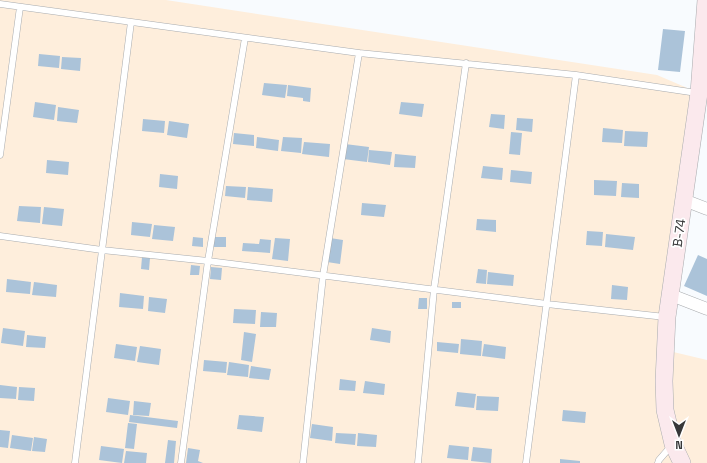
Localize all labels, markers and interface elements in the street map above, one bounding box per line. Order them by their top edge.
street label: B-74 [669,218,689,248]
north arrow [659,415,699,455]
text: N [675,438,683,452]

